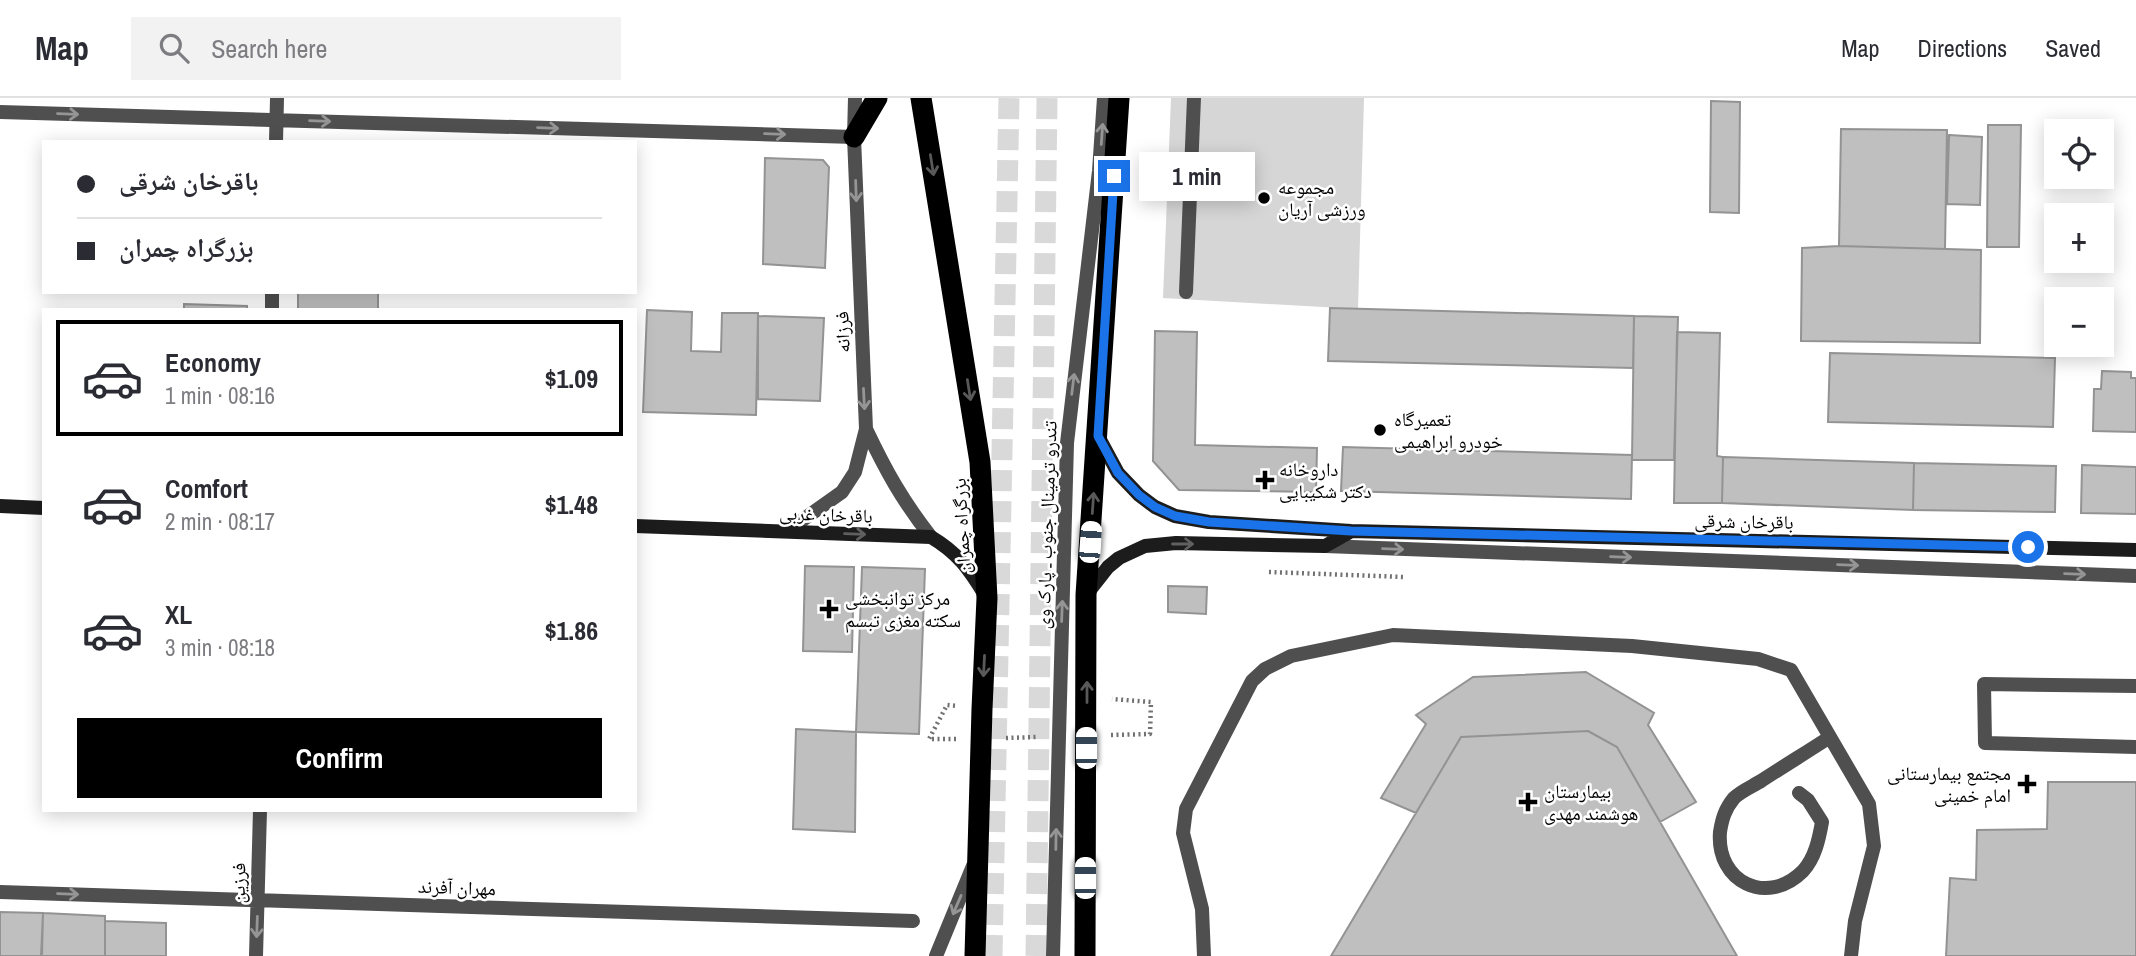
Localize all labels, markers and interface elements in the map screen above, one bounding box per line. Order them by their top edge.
search box [131,17,621,80]
text: Map [35,26,89,70]
icon: search [155,29,193,67]
text: Search here [211,31,327,66]
text: Map [1841,32,1879,64]
text: Directions [1917,32,2007,64]
text: Saved [2045,32,2101,64]
one-way arrow [56,107,79,121]
one-way arrow [308,115,331,128]
map controls [2044,119,2114,357]
button: locate [2044,119,2114,189]
one-way arrow [536,121,559,134]
one-way arrow [1096,123,1109,146]
one-way arrow [763,128,786,141]
callout: 1 min [1138,152,1254,200]
one-way arrow [926,153,939,176]
route end [1098,160,1130,192]
text: 1 min [1172,161,1222,192]
text: باقرخان شرقی [119,163,259,198]
place label: مجموعه ورزشی آریان [1278,174,1366,222]
one-way arrow [849,179,862,202]
marker: مجموعه ورزشی آریان [1256,190,1272,206]
button: + [2044,203,2114,273]
text: بزرگراه چمران [119,230,253,265]
button: − [2044,287,2114,357]
street label: فرزانه [828,311,856,353]
text: Economy [165,345,261,380]
icon: car [81,347,144,410]
text: $1.09 [545,361,598,396]
one-way arrow [1067,373,1080,396]
one-way arrow [963,378,976,401]
text: 1 min · 08:16 [165,380,275,411]
one-way arrow [858,387,871,409]
place label: تعمیرگاه خودرو ابراهیمی [1394,406,1503,454]
street label: تندرو ترمینال جنوب ـ پارک وی [1029,420,1063,630]
marker: تعمیرگاه خودرو ابراهیمی [1372,422,1388,438]
place label: داروخانه دکتر شکیبایی [1279,456,1372,504]
text: Comfort [165,471,248,506]
marker: داروخانه دکتر شکیبایی [1257,472,1273,488]
icon: car [81,473,144,536]
street label: بزرگراه چمران [946,478,976,574]
text: $1.48 [545,487,598,522]
one-way arrow [1087,492,1100,515]
street label: باقرخان غربی [779,499,873,529]
text: 2 min · 08:17 [165,506,275,537]
street label: باقرخان شرقی [1694,507,1794,535]
car [1079,520,1102,564]
one-way arrow [844,527,867,540]
route start [2012,531,2044,563]
one-way arrow [1172,537,1195,551]
one-way arrow [1382,542,1405,555]
one-way arrow [1609,550,1632,563]
one-way arrow [1836,559,1859,572]
one-way arrow [2064,567,2087,580]
place label: مرکز توانبخشی سکته مغزی تبسم [845,585,961,633]
text: XL [165,597,192,632]
icon: car [81,599,144,662]
marker: مرکز توانبخشی سکته مغزی تبسم [819,599,839,619]
one-way arrow [1056,600,1069,623]
text: $1.86 [545,613,598,648]
text: 3 min · 08:18 [165,632,275,663]
one-way arrow [977,655,990,677]
one-way arrow [1080,681,1094,704]
button: Confirm [77,718,602,798]
car [1076,727,1097,769]
place label: مجتمع بیمارستانی امام خمینی [1887,760,2011,809]
marker: مجتمع بیمارستانی امام خمینی [2017,774,2037,794]
place label: بیمارستان هوشمند مهدی [1544,778,1638,826]
marker: بیمارستان هوشمند مهدی [1518,792,1538,812]
one-way arrow [1049,828,1062,851]
car [1075,857,1096,899]
street label: فرزین [225,862,251,904]
street label: مهران آفرند [418,873,496,901]
one-way arrow [56,888,79,901]
one-way arrow [949,894,962,916]
one-way arrow [250,916,263,939]

